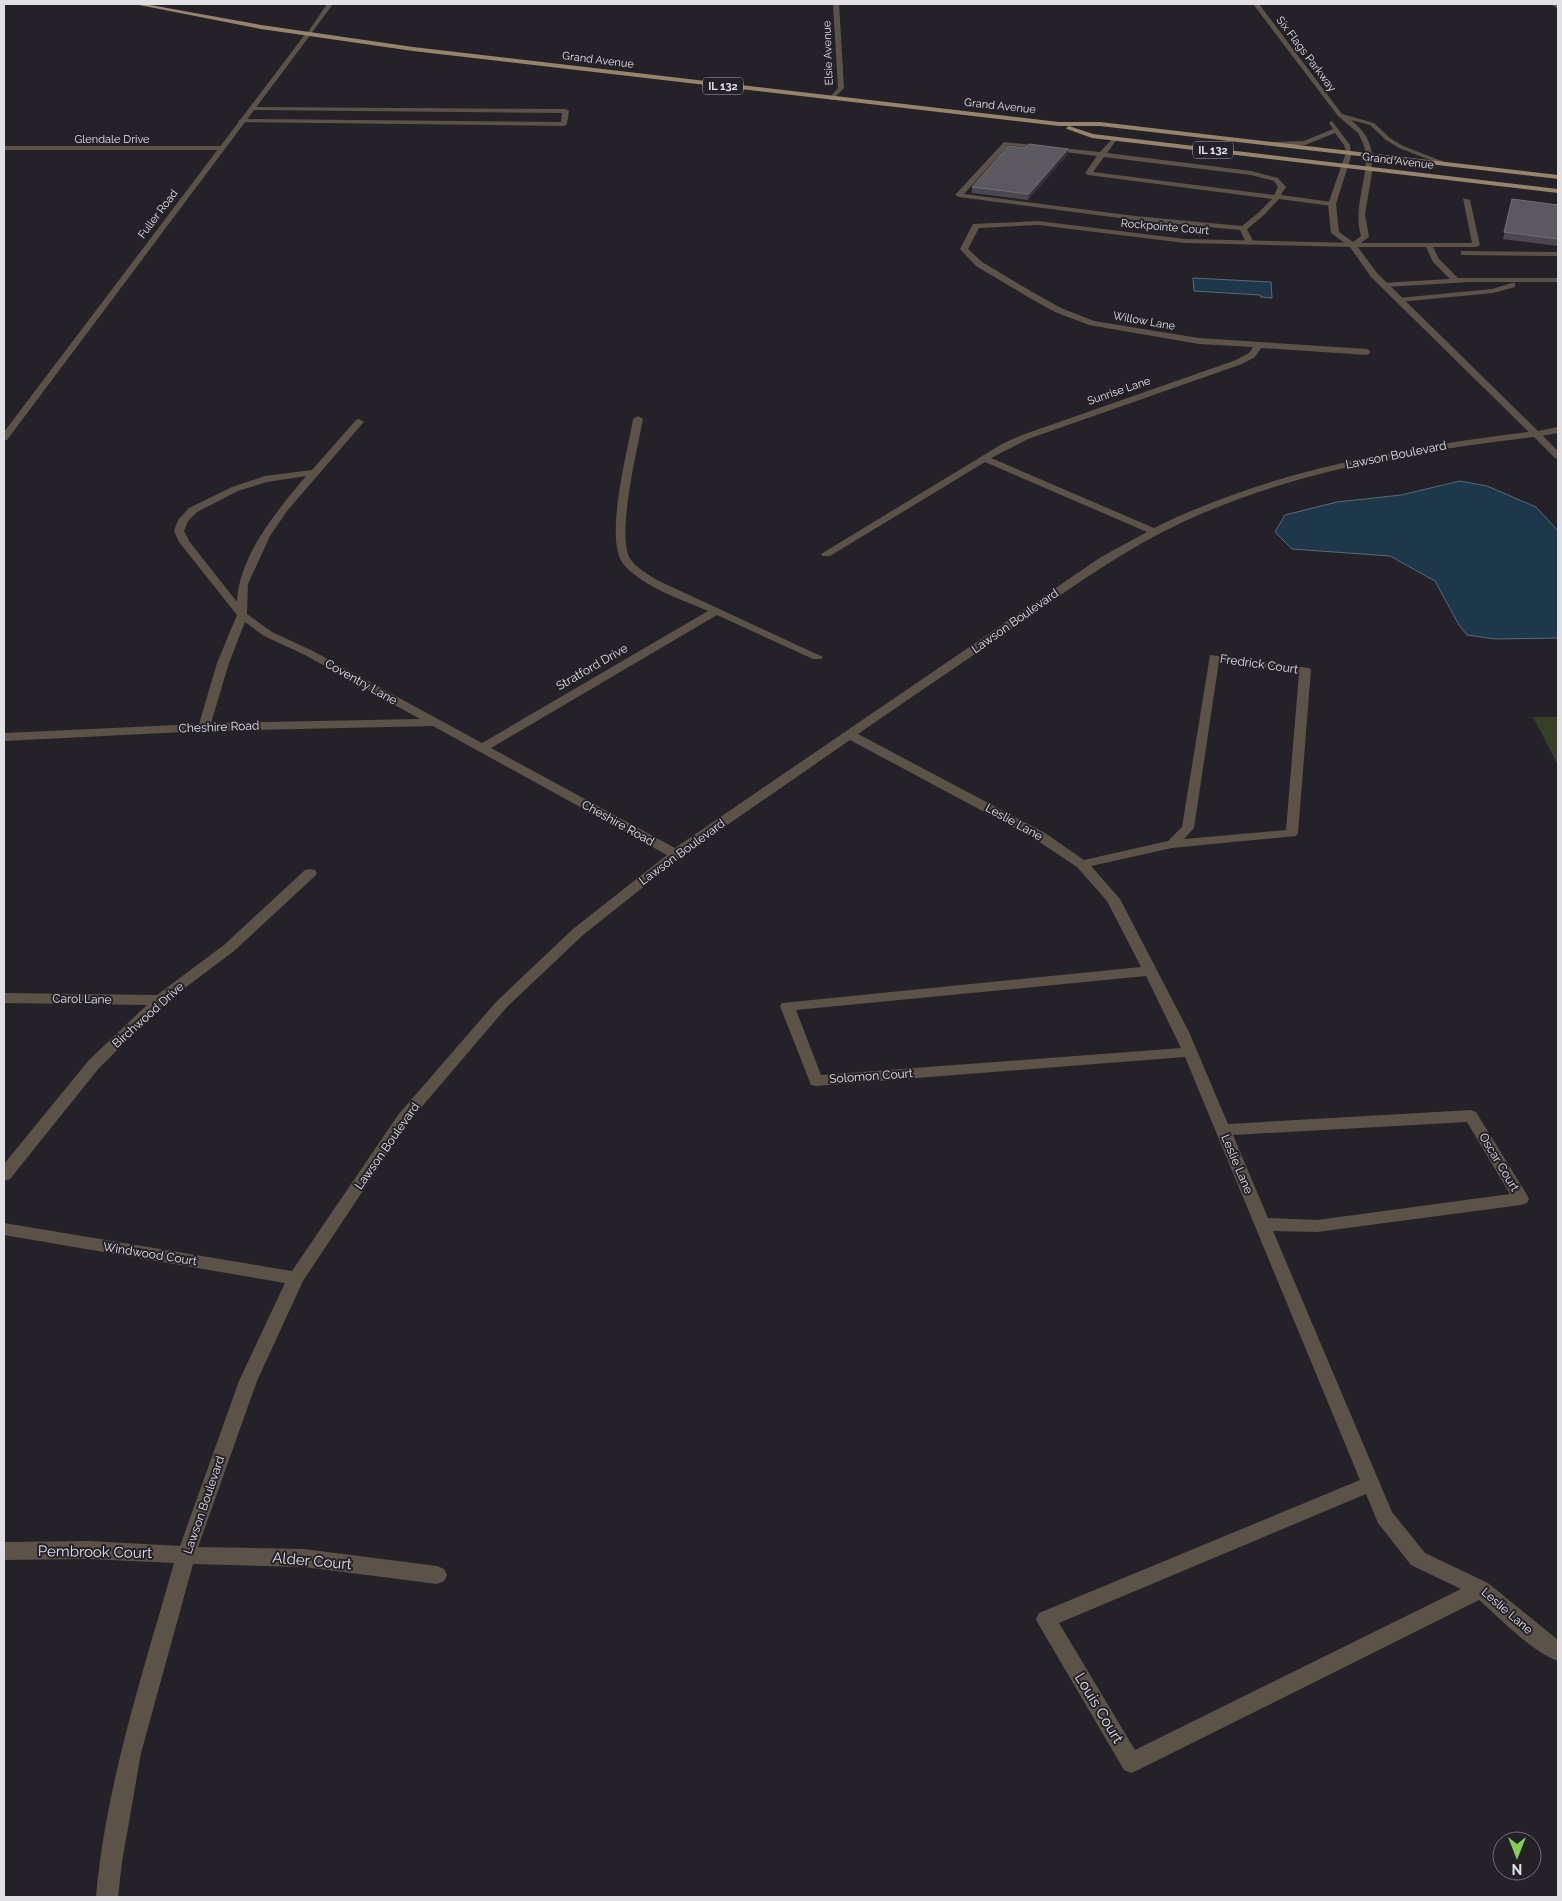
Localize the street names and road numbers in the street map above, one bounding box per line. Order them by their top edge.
street label: Six Flags Parkway [1273,14,1339,94]
street label: Elsie Avenue [820,20,836,86]
street label: Grand Avenue [561,49,635,71]
road number: IL 132 [703,78,743,94]
street label: Grand Avenue [964,96,1037,116]
street label: Glendale Drive [74,133,150,146]
road number: IL 132 [1193,142,1233,158]
street label: Grand Avenue [1361,150,1435,172]
street label: Fuller Road [135,187,181,241]
street label: Rockpointe Court [1120,217,1210,237]
street label: Willow Lane [1112,309,1177,333]
street label: Sunrise Lane [1086,374,1153,408]
street label: Lawson Boulevard [1344,438,1448,472]
street label: Lawson Boulevard [969,586,1061,656]
street label: Stratford Drive [554,641,630,693]
street label: Fredrick Court [1219,652,1299,676]
street label: Coventry Lane [322,656,400,708]
street label: Cheshire Road [178,719,260,735]
street label: Cheshire Road [579,797,657,849]
street label: Leslie Lane [983,801,1045,843]
street label: Lawson Boulevard [636,816,728,888]
street label: Birchwood Drive [109,979,187,1051]
street label: Carol Lane [52,991,112,1007]
street label: Solomon Court [829,1066,913,1086]
street label: Lawson Boulevard [352,1100,422,1192]
street label: Oscar Court [1476,1130,1522,1194]
street label: Leslie Lane [1218,1132,1256,1196]
street label: Windwood Court [102,1240,198,1268]
street label: Lawson Boulevard [181,1454,227,1556]
street label: Pembrook Court [38,1542,152,1562]
street label: Alder Court [272,1549,352,1573]
street label: Leslie Lane [1479,1585,1535,1637]
street label: Louis Court [1071,1669,1127,1747]

